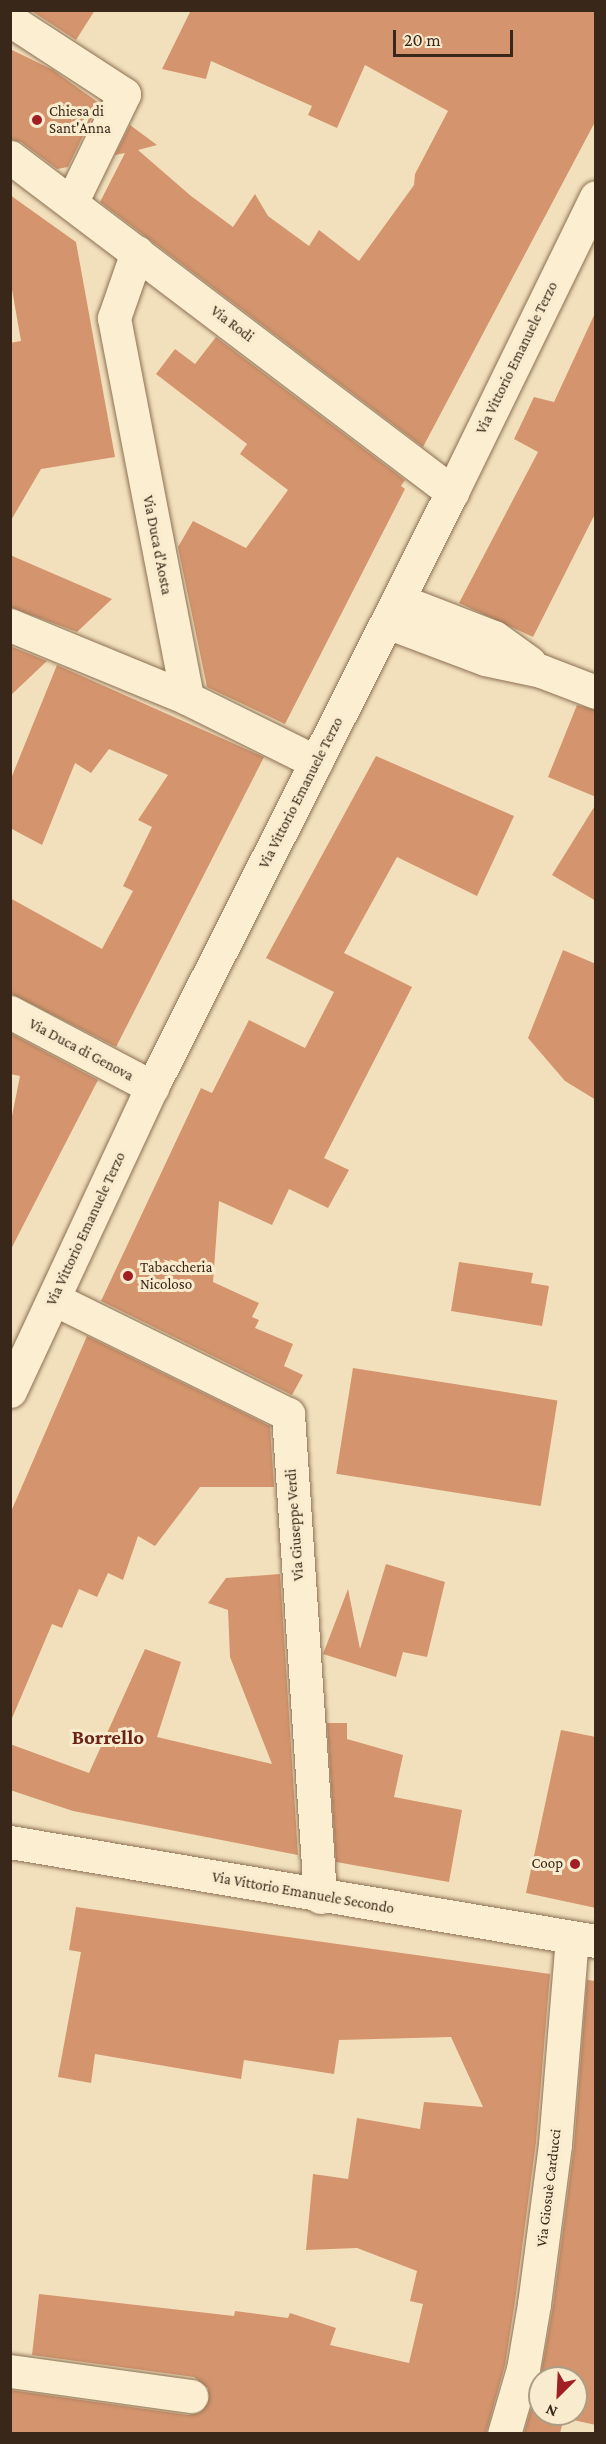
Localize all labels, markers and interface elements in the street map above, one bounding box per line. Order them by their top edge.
scale bar [396,18,516,56]
text: 20 m [404,30,441,50]
place label: Chiesa di Sant'Anna [49,102,111,137]
marker: Chiesa di Sant'Anna [30,113,44,127]
street label: Via Vittorio Emanuele Terzo [472,279,562,437]
street label: Via Rodi [207,302,257,346]
street label: Via Duca d'Aosta [139,494,175,596]
street label: Via Vittorio Emanuele Terzo [255,714,347,872]
street label: Via Duca di Genova [26,1015,136,1085]
street label: Via Vittorio Emanuele Terzo [42,1149,130,1309]
place label: Tabaccheria Nicoloso [140,1258,212,1293]
marker: Tabaccheria Nicoloso [121,1269,135,1283]
street label: Via Giuseppe Verdi [282,1468,308,1582]
district label: Borrello [72,1724,144,1750]
place label: Coop [531,1855,563,1873]
marker: Coop [568,1857,582,1871]
street label: Via Vittorio Emanuele Secondo [210,1868,396,1918]
street label: Via Giosuè Carducci [533,2128,565,2248]
north arrow [528,2366,588,2426]
text: N [543,2401,560,2421]

